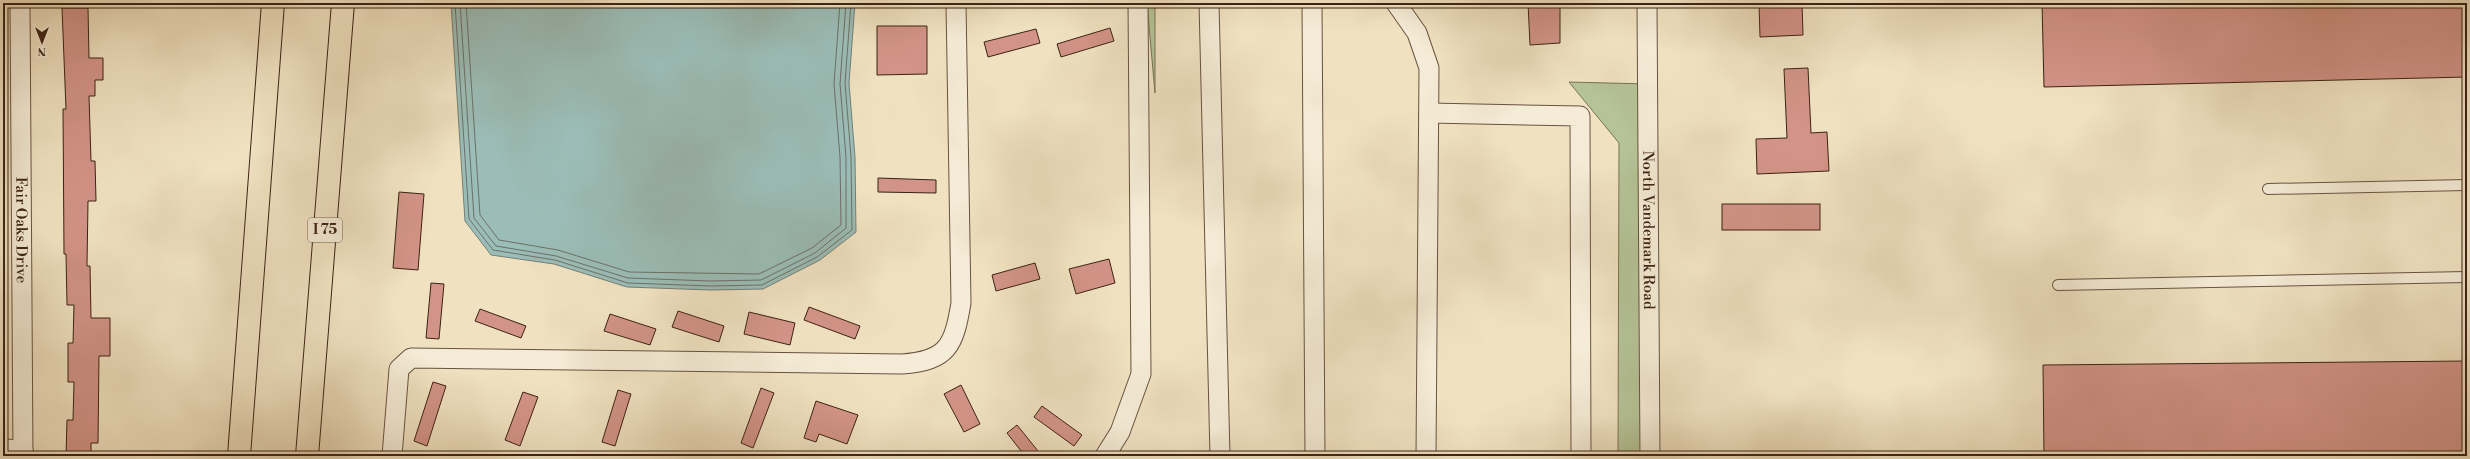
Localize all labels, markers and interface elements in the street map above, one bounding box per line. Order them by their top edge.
north arrow [22,22,62,62]
text: N [37,44,46,58]
street label: North Vandemark Road [1638,151,1659,310]
street label: Fair Oaks Drive [12,177,31,283]
road number: I 75 [308,218,342,242]

